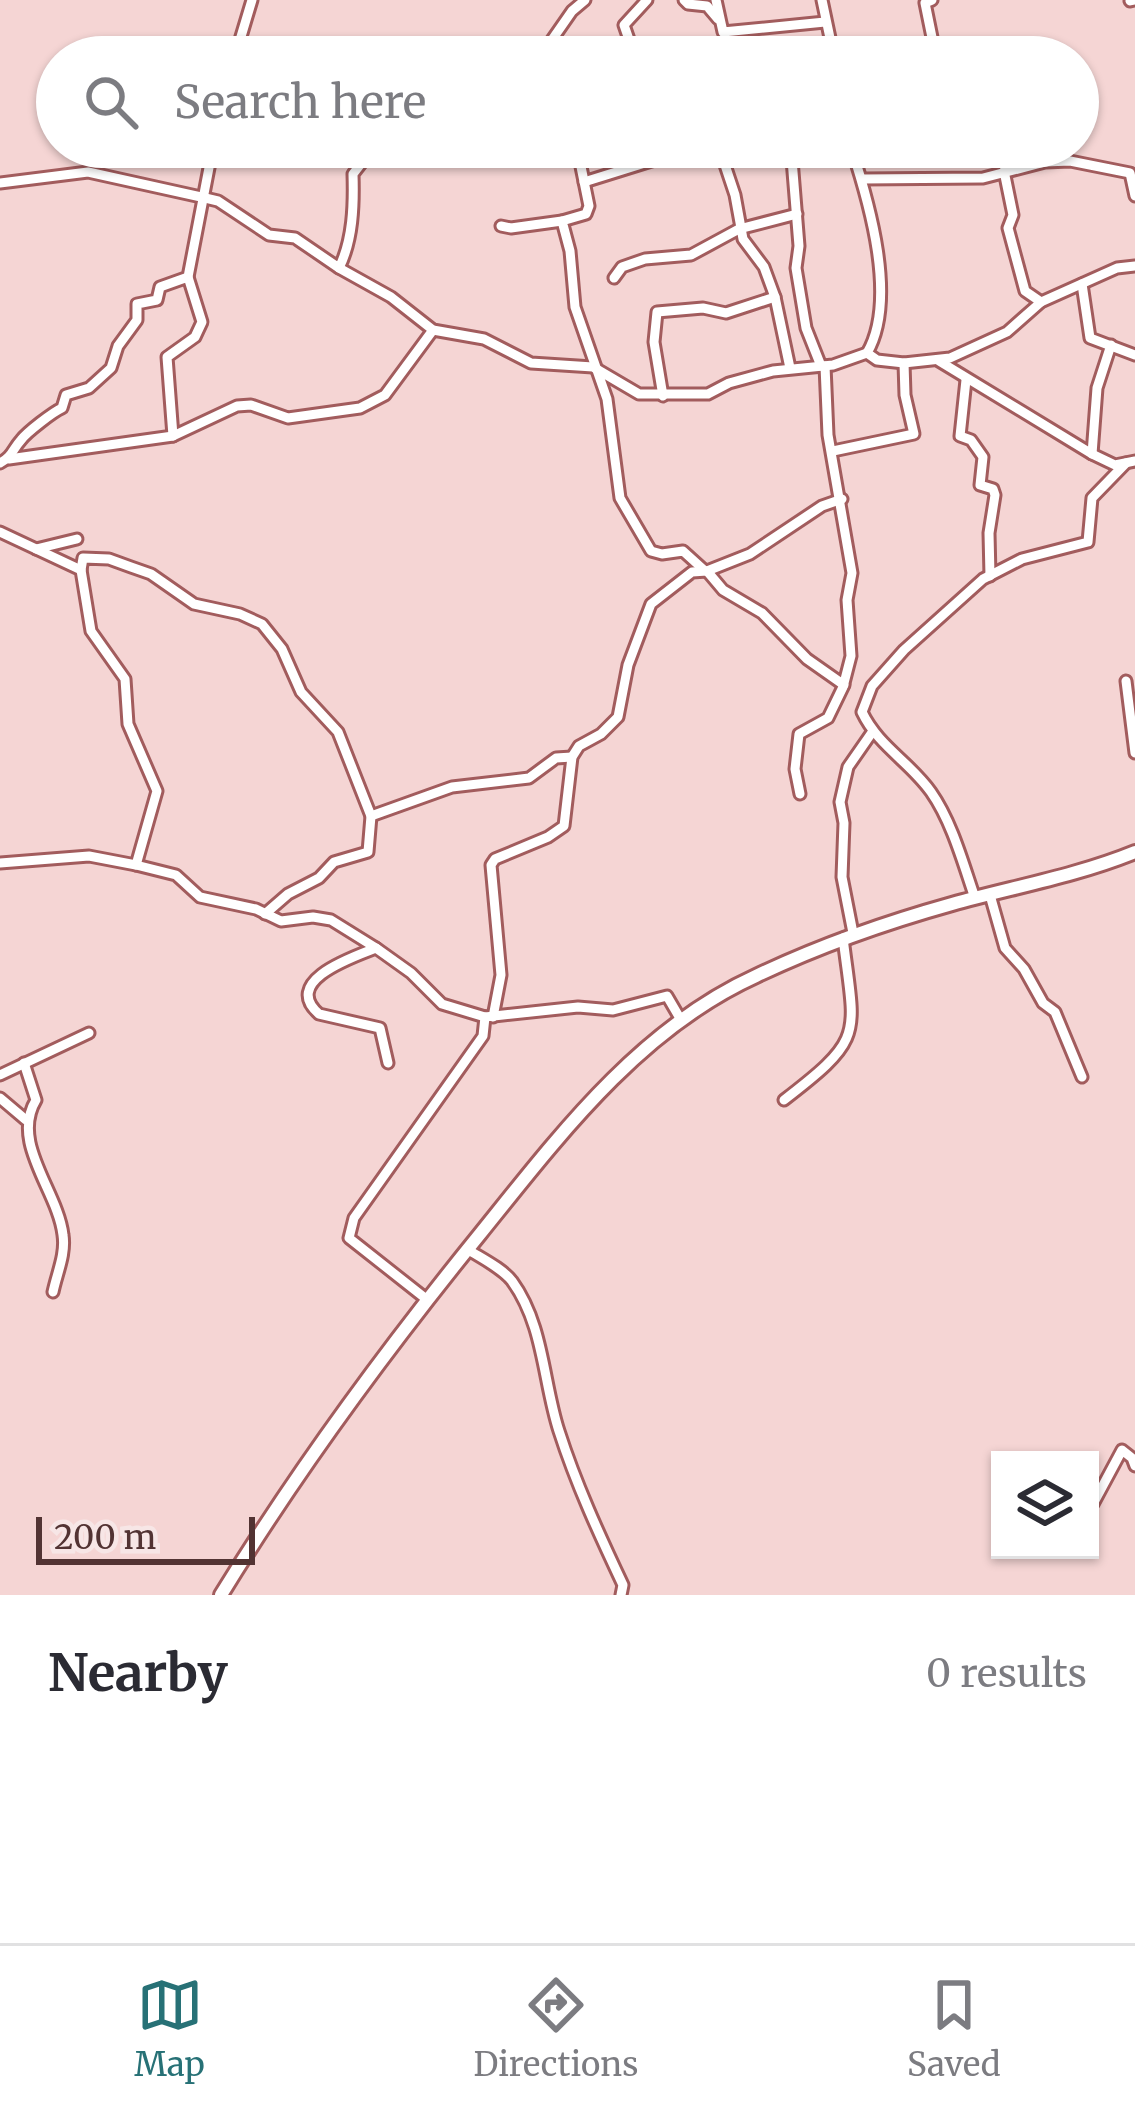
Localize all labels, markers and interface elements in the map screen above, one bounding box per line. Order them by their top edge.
search box [36,36,1099,168]
icon: search [78,69,144,135]
text: Search here [174,74,426,130]
map controls [991,1451,1099,1559]
button: layers [991,1451,1099,1559]
scale bar [36,1511,255,1564]
text: 200 m [54,1517,156,1558]
text: Nearby [48,1641,228,1705]
text: 0 results [926,1649,1087,1698]
tab: Map [134,1972,205,2085]
tab: Directions [473,1972,638,2085]
tab: Saved [907,1972,1001,2085]

